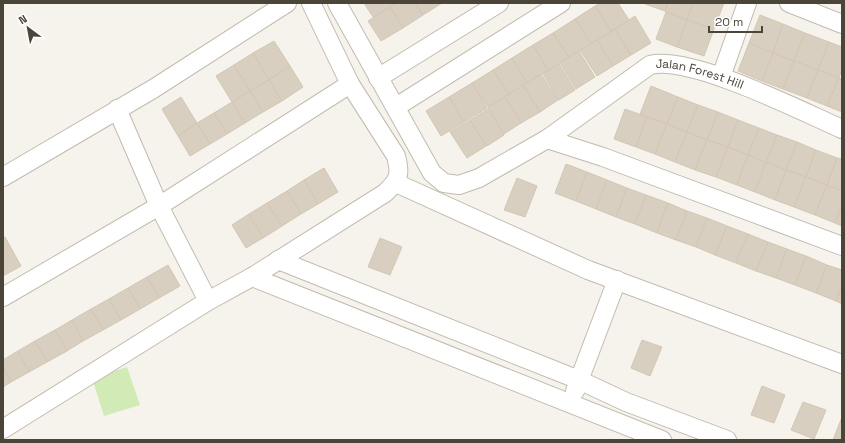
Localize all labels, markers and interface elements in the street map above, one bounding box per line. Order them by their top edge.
north arrow [8,8,48,48]
scale bar [709,8,762,34]
text: N [16,12,30,27]
text: 20 m [715,14,743,30]
street label: Jalan Forest Hill [655,56,746,93]

